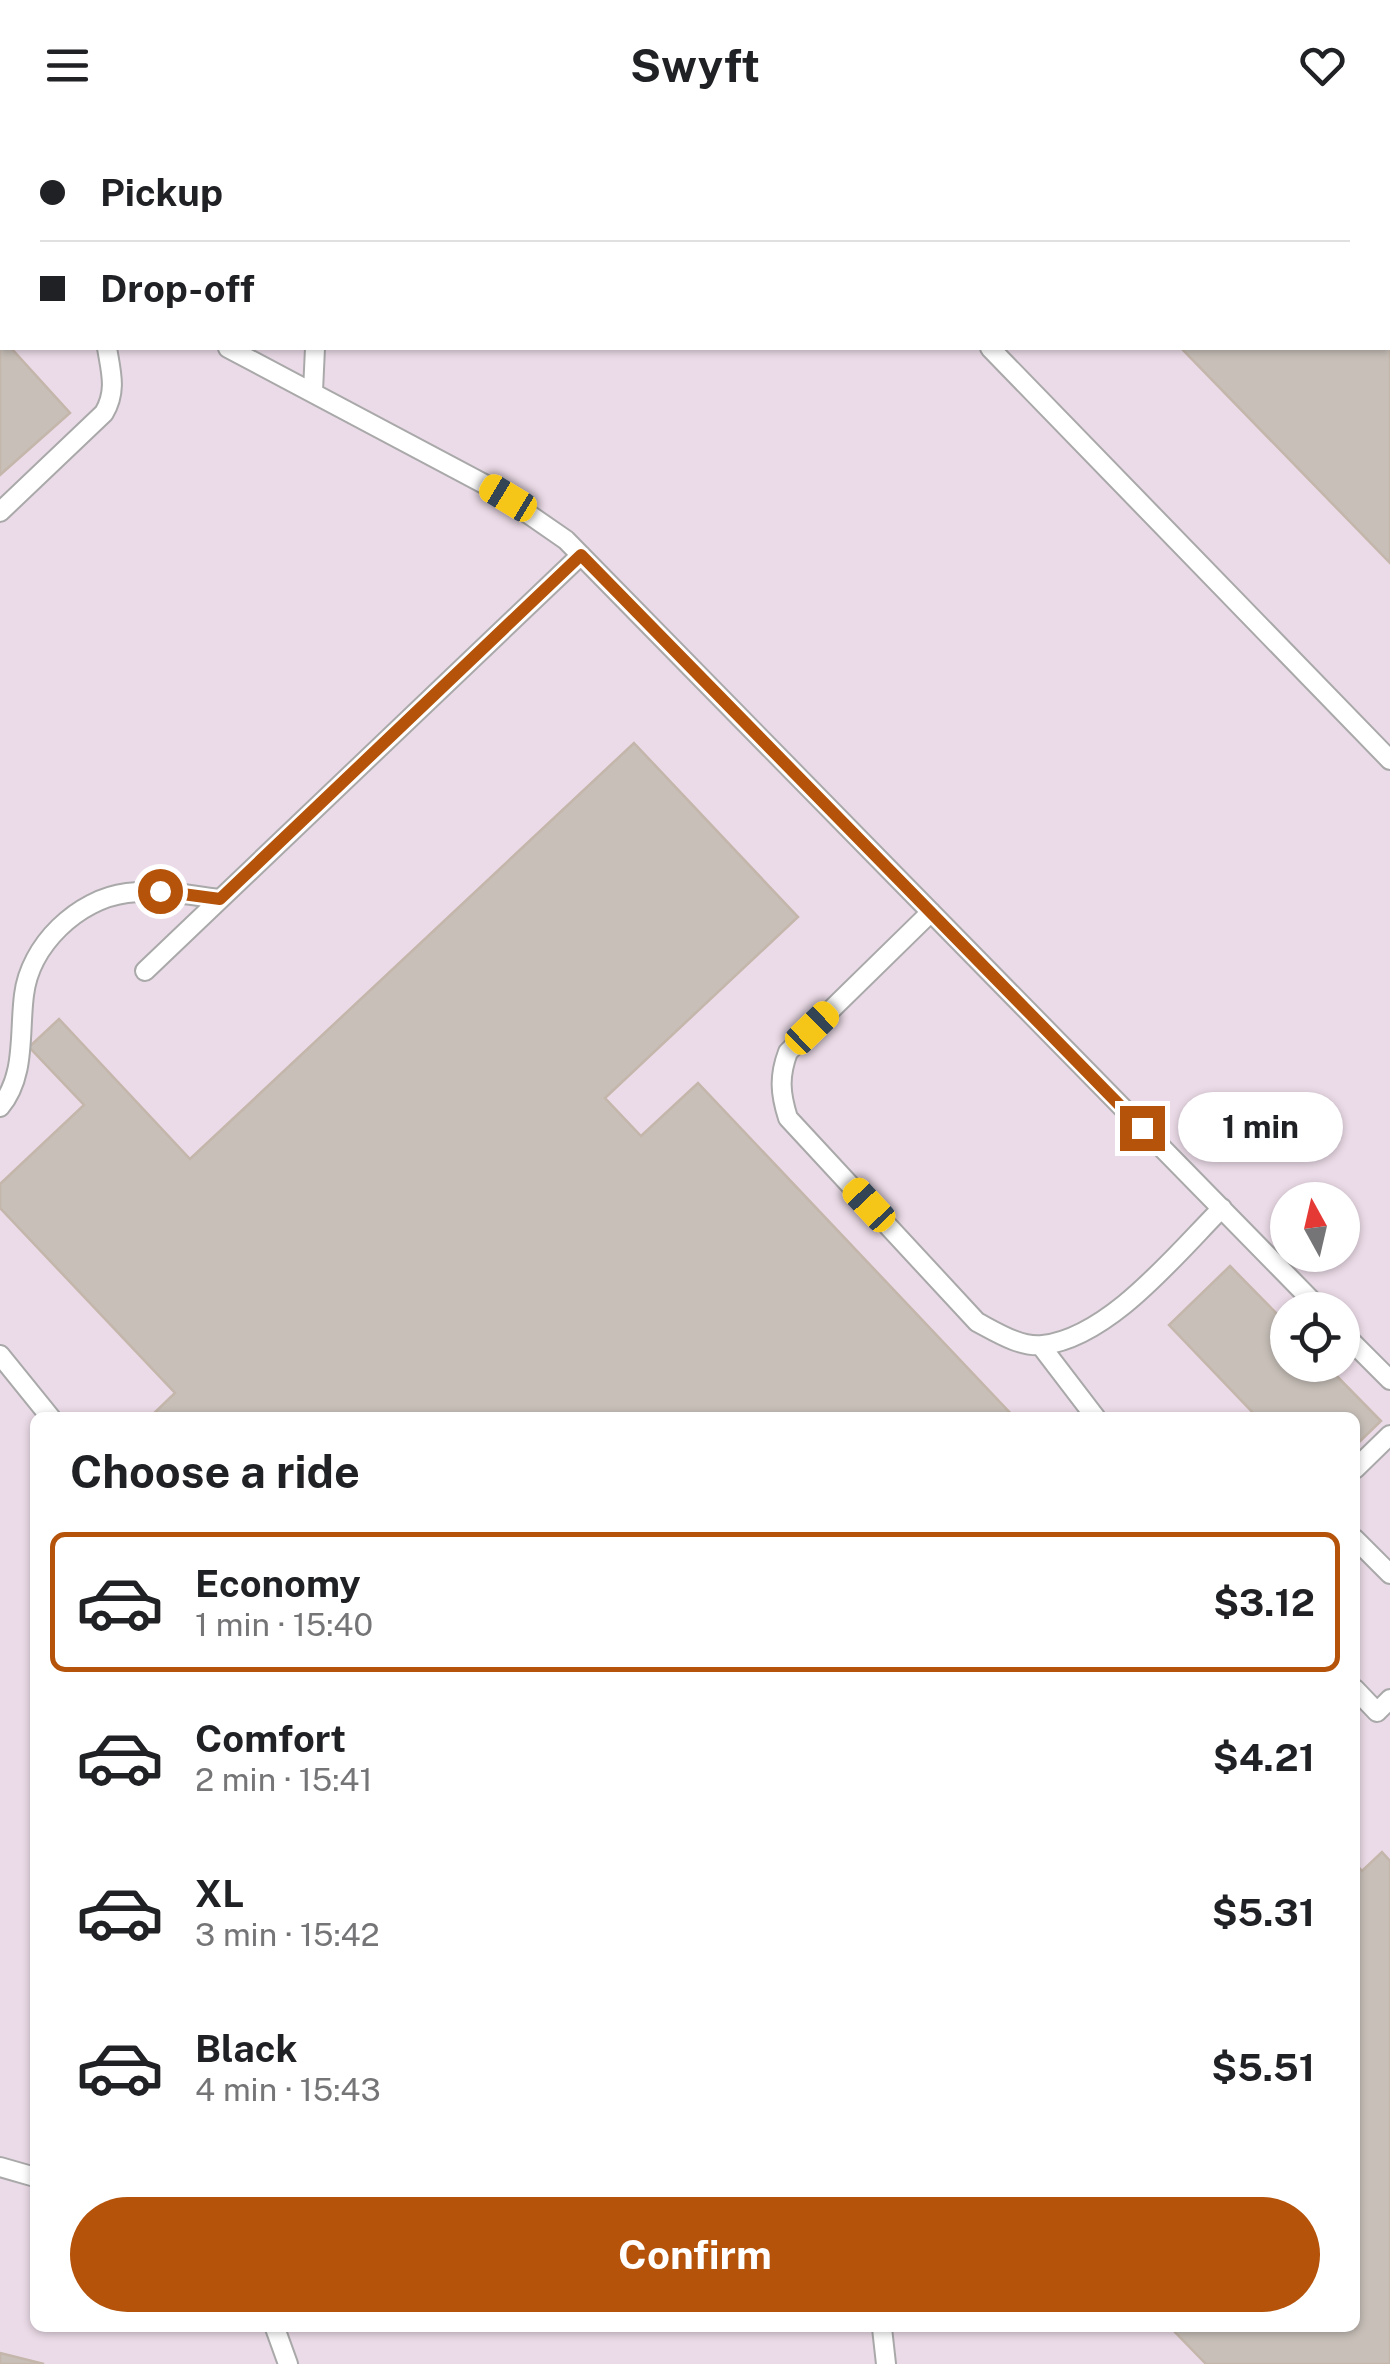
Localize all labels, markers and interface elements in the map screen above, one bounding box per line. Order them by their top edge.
icon: menu [40,38,95,93]
icon: heart [1295,38,1350,93]
text: Swyft [630,39,760,92]
text: Pickup [100,170,223,215]
text: Drop-off [100,266,255,311]
car [475,470,541,526]
route start [138,869,183,914]
car [780,996,844,1060]
callout: 1 min [1177,1093,1342,1163]
route end [1120,1106,1165,1151]
text: 1 min [1222,1108,1299,1145]
car [838,1173,900,1237]
north arrow [1270,1182,1360,1272]
map controls [1270,1182,1360,1382]
button: locate [1270,1292,1360,1382]
text: Choose a ride [70,1445,360,1498]
icon: car [75,1557,165,1647]
text: Economy [195,1561,361,1606]
text: $3.12 [1213,1580,1315,1625]
text: 1 min · 15:40 [195,1606,373,1643]
icon: car [75,1712,165,1802]
text: Comfort [195,1716,346,1761]
text: $4.21 [1213,1735,1315,1780]
text: 2 min · 15:41 [195,1761,372,1798]
icon: car [75,1867,165,1957]
text: XL [195,1871,244,1916]
text: $5.31 [1212,1890,1315,1935]
text: 3 min · 15:42 [195,1916,380,1953]
icon: car [75,2022,165,2112]
text: Black [195,2026,298,2071]
text: $5.51 [1211,2045,1315,2090]
text: 4 min · 15:43 [195,2071,381,2108]
button: Confirm [70,2197,1320,2312]

